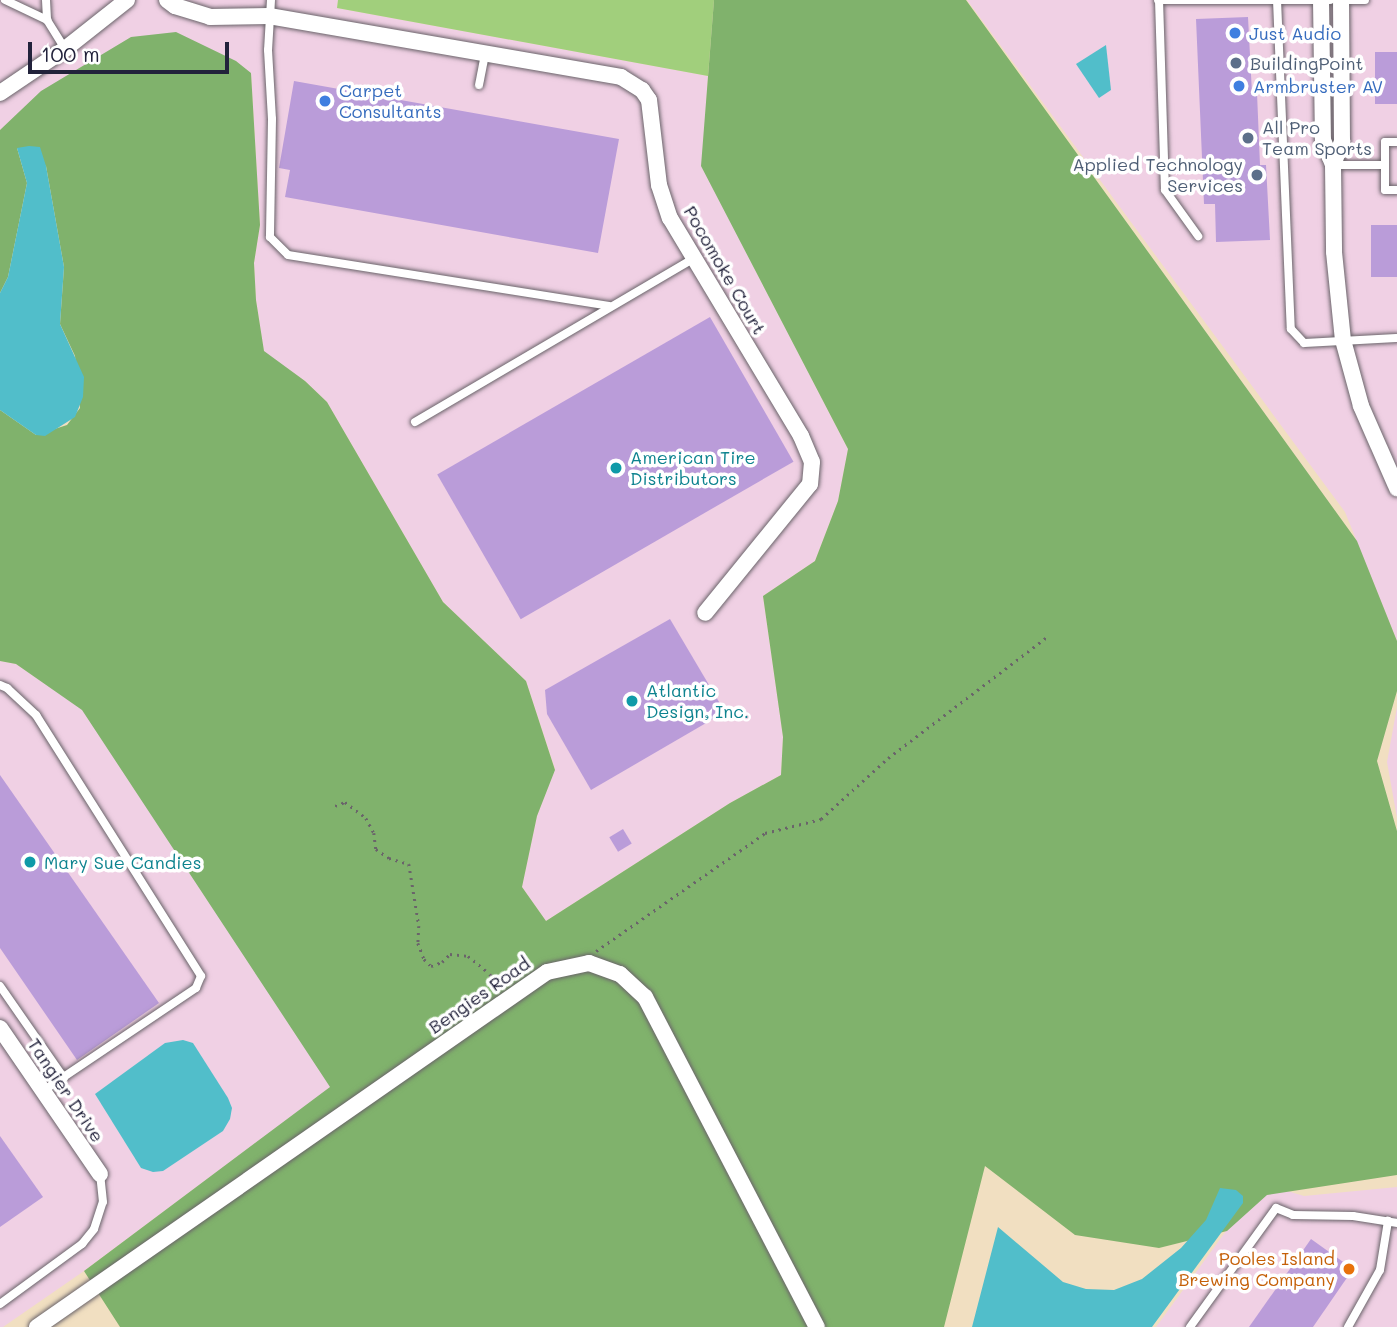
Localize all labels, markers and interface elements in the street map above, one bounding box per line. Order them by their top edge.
place label: Just Audio [1249,22,1341,44]
marker: Just Audio [1227,25,1243,41]
scale bar [32,28,233,72]
text: 100 m [41,40,100,67]
place label: BuildingPoint [1250,52,1363,74]
marker: BuildingPoint [1228,55,1244,71]
place label: Armbruster AV [1253,75,1383,97]
marker: Armbruster AV [1231,78,1247,94]
place label: Carpet Consultants [339,80,441,122]
marker: Carpet Consultants [317,93,333,109]
place label: All Pro Team Sports [1262,117,1372,160]
marker: All Pro Team Sports [1240,130,1256,146]
place label: Applied Technology Services [1072,154,1243,196]
marker: Applied Technology Services [1249,167,1265,183]
street label: Pocomoke Court [679,202,771,338]
place label: American Tire Distributors [630,447,756,490]
marker: American Tire Distributors [608,460,624,476]
place label: Atlantic Design, Inc. [646,680,749,722]
marker: Atlantic Design, Inc. [624,693,640,709]
place label: Mary Sue Candies [44,851,201,873]
marker: Mary Sue Candies [22,854,38,870]
street label: Bengies Road [424,952,534,1038]
street label: Tangier Drive [23,1034,109,1146]
place label: Pooles Island Brewing Company [1178,1248,1335,1290]
marker: Pooles Island Brewing Company [1341,1261,1357,1277]

